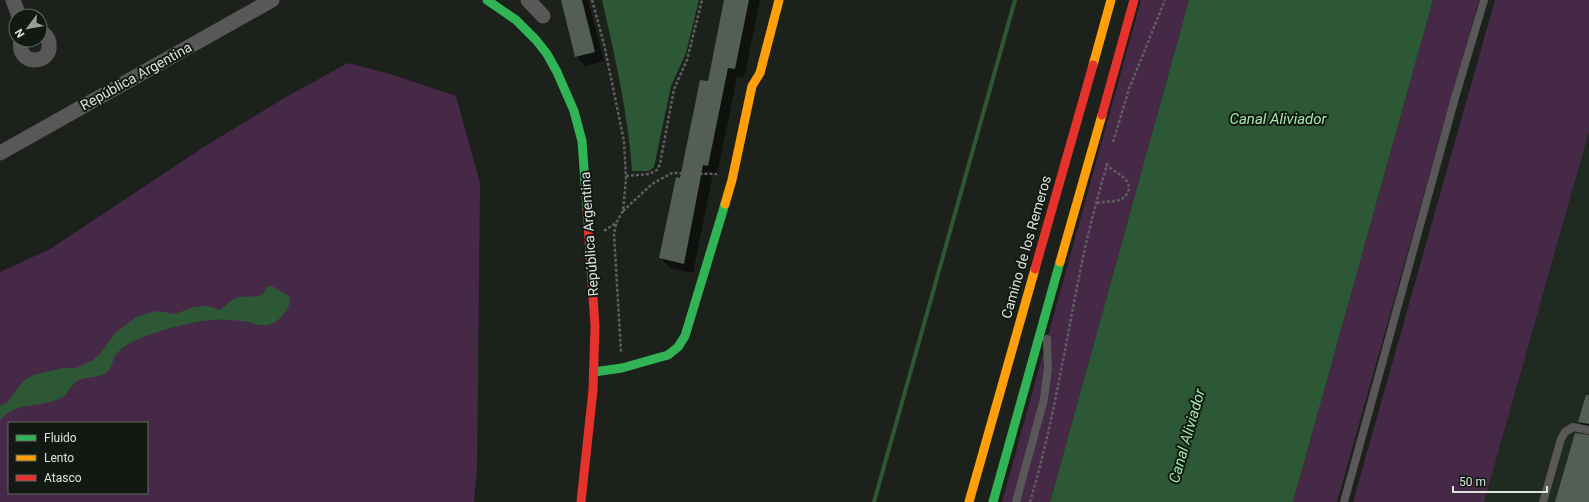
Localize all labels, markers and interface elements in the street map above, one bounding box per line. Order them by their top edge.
north arrow [8,8,48,48]
text: N [12,26,28,40]
street label: República Argentina [78,39,194,113]
water label: Canal Aliviador [1229,110,1328,128]
street label: República Argentina [577,171,601,297]
street label: Camino de los Remeros [998,174,1054,320]
water label: Canal Aliviador [1165,386,1209,485]
legend [8,422,148,494]
text: Fluido [44,431,77,445]
text: Lento [44,451,74,465]
scale bar [1453,468,1547,494]
text: Atasco [44,471,82,485]
text: 50 m [1459,475,1486,489]

